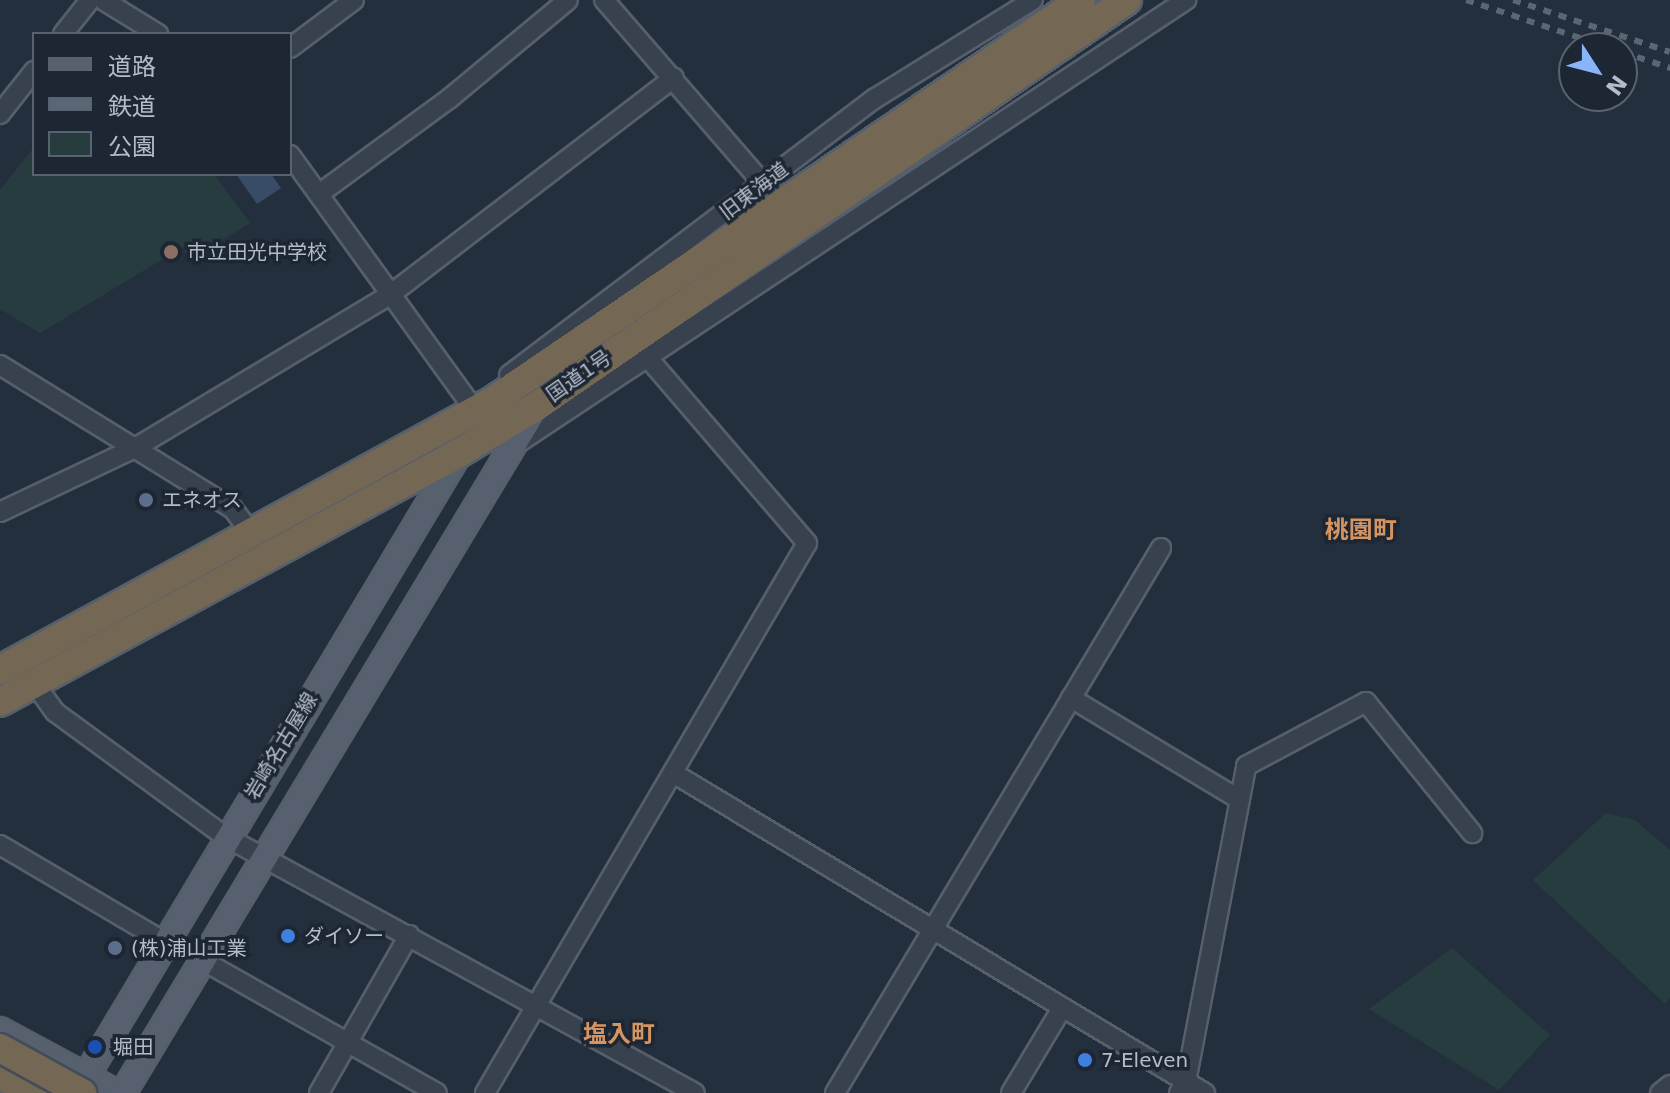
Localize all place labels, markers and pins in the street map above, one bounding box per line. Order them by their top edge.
place label: 市立田光中学校 [187,240,327,264]
marker: 市立田光中学校 [162,243,180,261]
place label: エネオス [162,488,242,512]
marker: エネオス [137,491,155,509]
place label: ダイソー [304,924,384,948]
marker: ダイソー [279,927,297,945]
place label: (株)浦山工業 [131,936,247,960]
marker: (株)浦山工業 [106,939,124,957]
place label: 堀田 [113,1035,153,1059]
marker: 堀田 [84,1036,106,1058]
place label: 7-Eleven [1101,1048,1188,1072]
marker: 7-Eleven [1076,1051,1094,1069]

